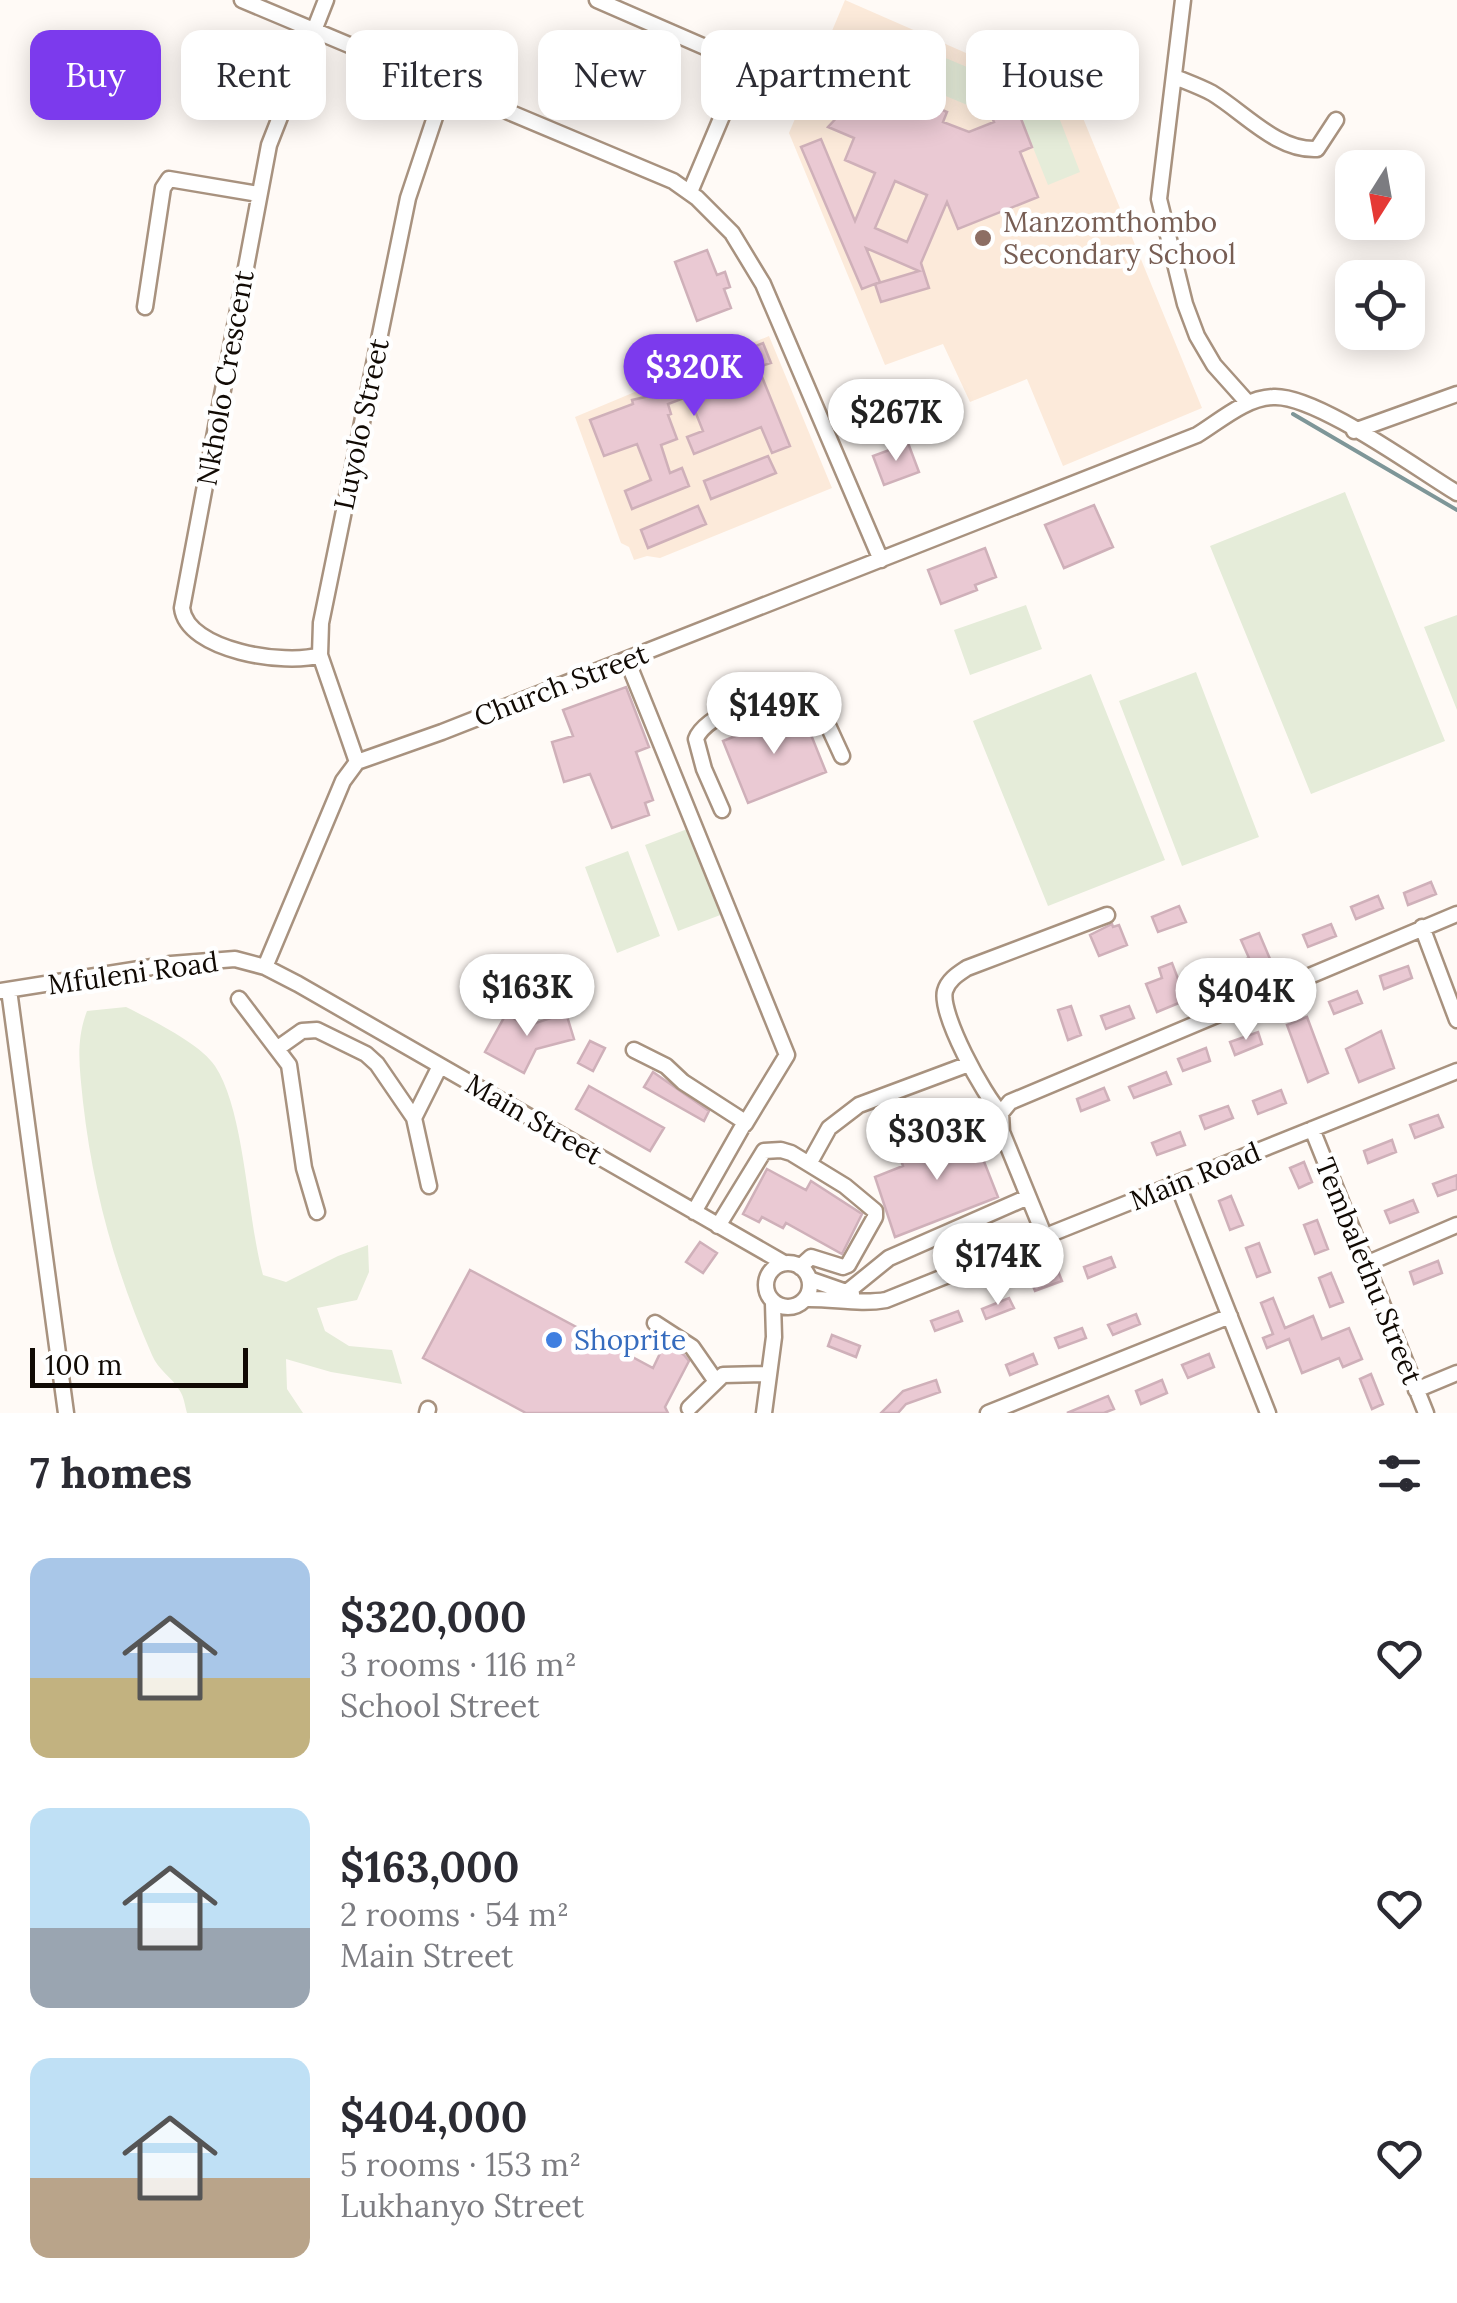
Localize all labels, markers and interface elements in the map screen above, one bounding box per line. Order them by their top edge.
chip: Buy [30,30,161,120]
chip: Rent [181,30,326,120]
chip: Filters [346,30,518,120]
chip: New [538,30,681,120]
chip: Apartment [701,30,946,120]
chip: House [966,30,1139,120]
north arrow [1335,150,1425,240]
map controls [1335,150,1425,350]
place label: Manzomthombo Secondary School [1003,204,1236,272]
marker: Manzomthombo Secondary School [972,227,994,249]
button: locate [1335,260,1425,350]
street label: Nkholo Crescent [188,267,262,488]
pin: $320K [624,334,764,419]
street label: Luyolo Street [325,335,397,513]
text: $320K [646,346,742,387]
pin: $267K [826,379,966,464]
text: $267K [850,391,942,432]
street label: Church Street [469,635,653,735]
pin: $149K [704,672,844,757]
text: $149K [729,684,819,725]
street label: Mfuleni Road [45,943,221,1003]
pin: $163K [457,954,597,1039]
pin: $404K [1176,958,1316,1043]
text: $163K [482,966,572,1007]
text: $404K [1198,970,1294,1011]
street label: Main Street [459,1065,609,1173]
pin: $303K [867,1098,1007,1183]
text: $303K [888,1110,986,1151]
street label: Main Road [1125,1134,1265,1218]
street label: Tembalethu Street [1307,1152,1431,1390]
pin: $174K [928,1223,1068,1308]
text: $174K [955,1235,1041,1276]
place label: Shoprite [574,1322,686,1358]
marker: Shoprite [543,1329,565,1351]
scale bar [30,1343,248,1388]
text: 100 m [45,1347,122,1383]
text: 7 homes [30,1446,192,1500]
icon: filters [1372,1446,1427,1501]
text: $320,000 [340,1590,527,1644]
icon: home [110,1598,230,1718]
icon: heart [1372,1631,1427,1686]
text: 3 rooms · 116 m² [340,1644,577,1685]
text: School Street [340,1685,540,1726]
text: $163,000 [340,1840,519,1894]
icon: home [110,1848,230,1968]
icon: heart [1372,1881,1427,1936]
text: 2 rooms · 54 m² [340,1894,569,1935]
text: Main Street [340,1935,513,1976]
text: $404,000 [340,2090,527,2144]
icon: home [110,2098,230,2218]
icon: heart [1372,2131,1427,2186]
text: 5 rooms · 153 m² [340,2144,581,2185]
text: Lukhanyo Street [340,2185,584,2226]

